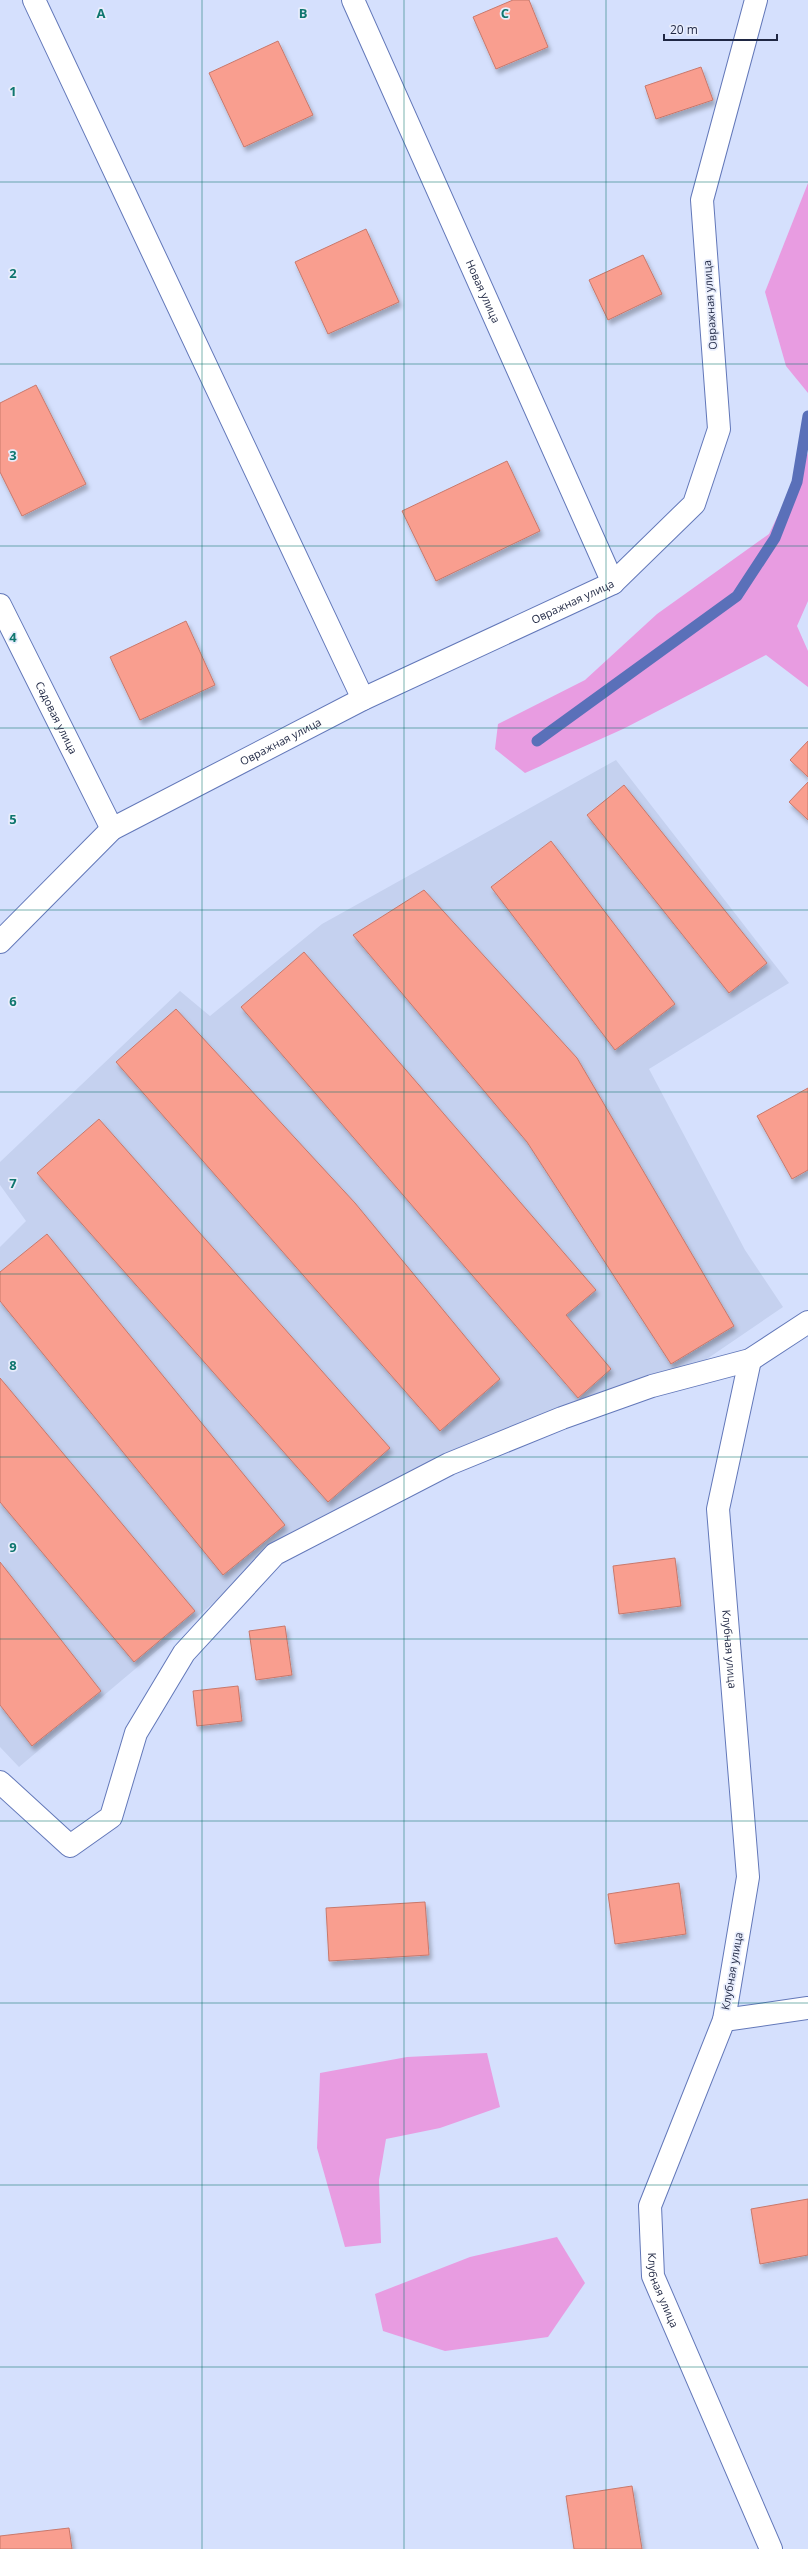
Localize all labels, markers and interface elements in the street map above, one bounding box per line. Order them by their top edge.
text: A [97,4,106,22]
text: B [299,4,308,22]
text: C [501,4,509,22]
scale bar [664,16,777,42]
text: 20 m [670,21,698,38]
text: 1 [9,82,17,100]
street label: Новая улица [463,257,504,325]
street label: Овражная улица [699,260,720,350]
text: 2 [9,264,17,282]
text: 3 [9,446,17,464]
street label: Овражная улица [529,576,616,627]
text: 4 [9,628,17,646]
street label: Садовая улица [32,679,81,756]
street label: Овражная улица [237,714,324,769]
text: 5 [9,810,17,828]
text: 6 [9,992,17,1010]
text: 7 [9,1174,17,1192]
text: 8 [9,1356,17,1374]
text: 9 [9,1538,17,1556]
street label: Клубная улица [719,1609,741,1689]
street label: Клубная улица [717,1931,746,2011]
street label: Клубная улица [645,2252,682,2330]

